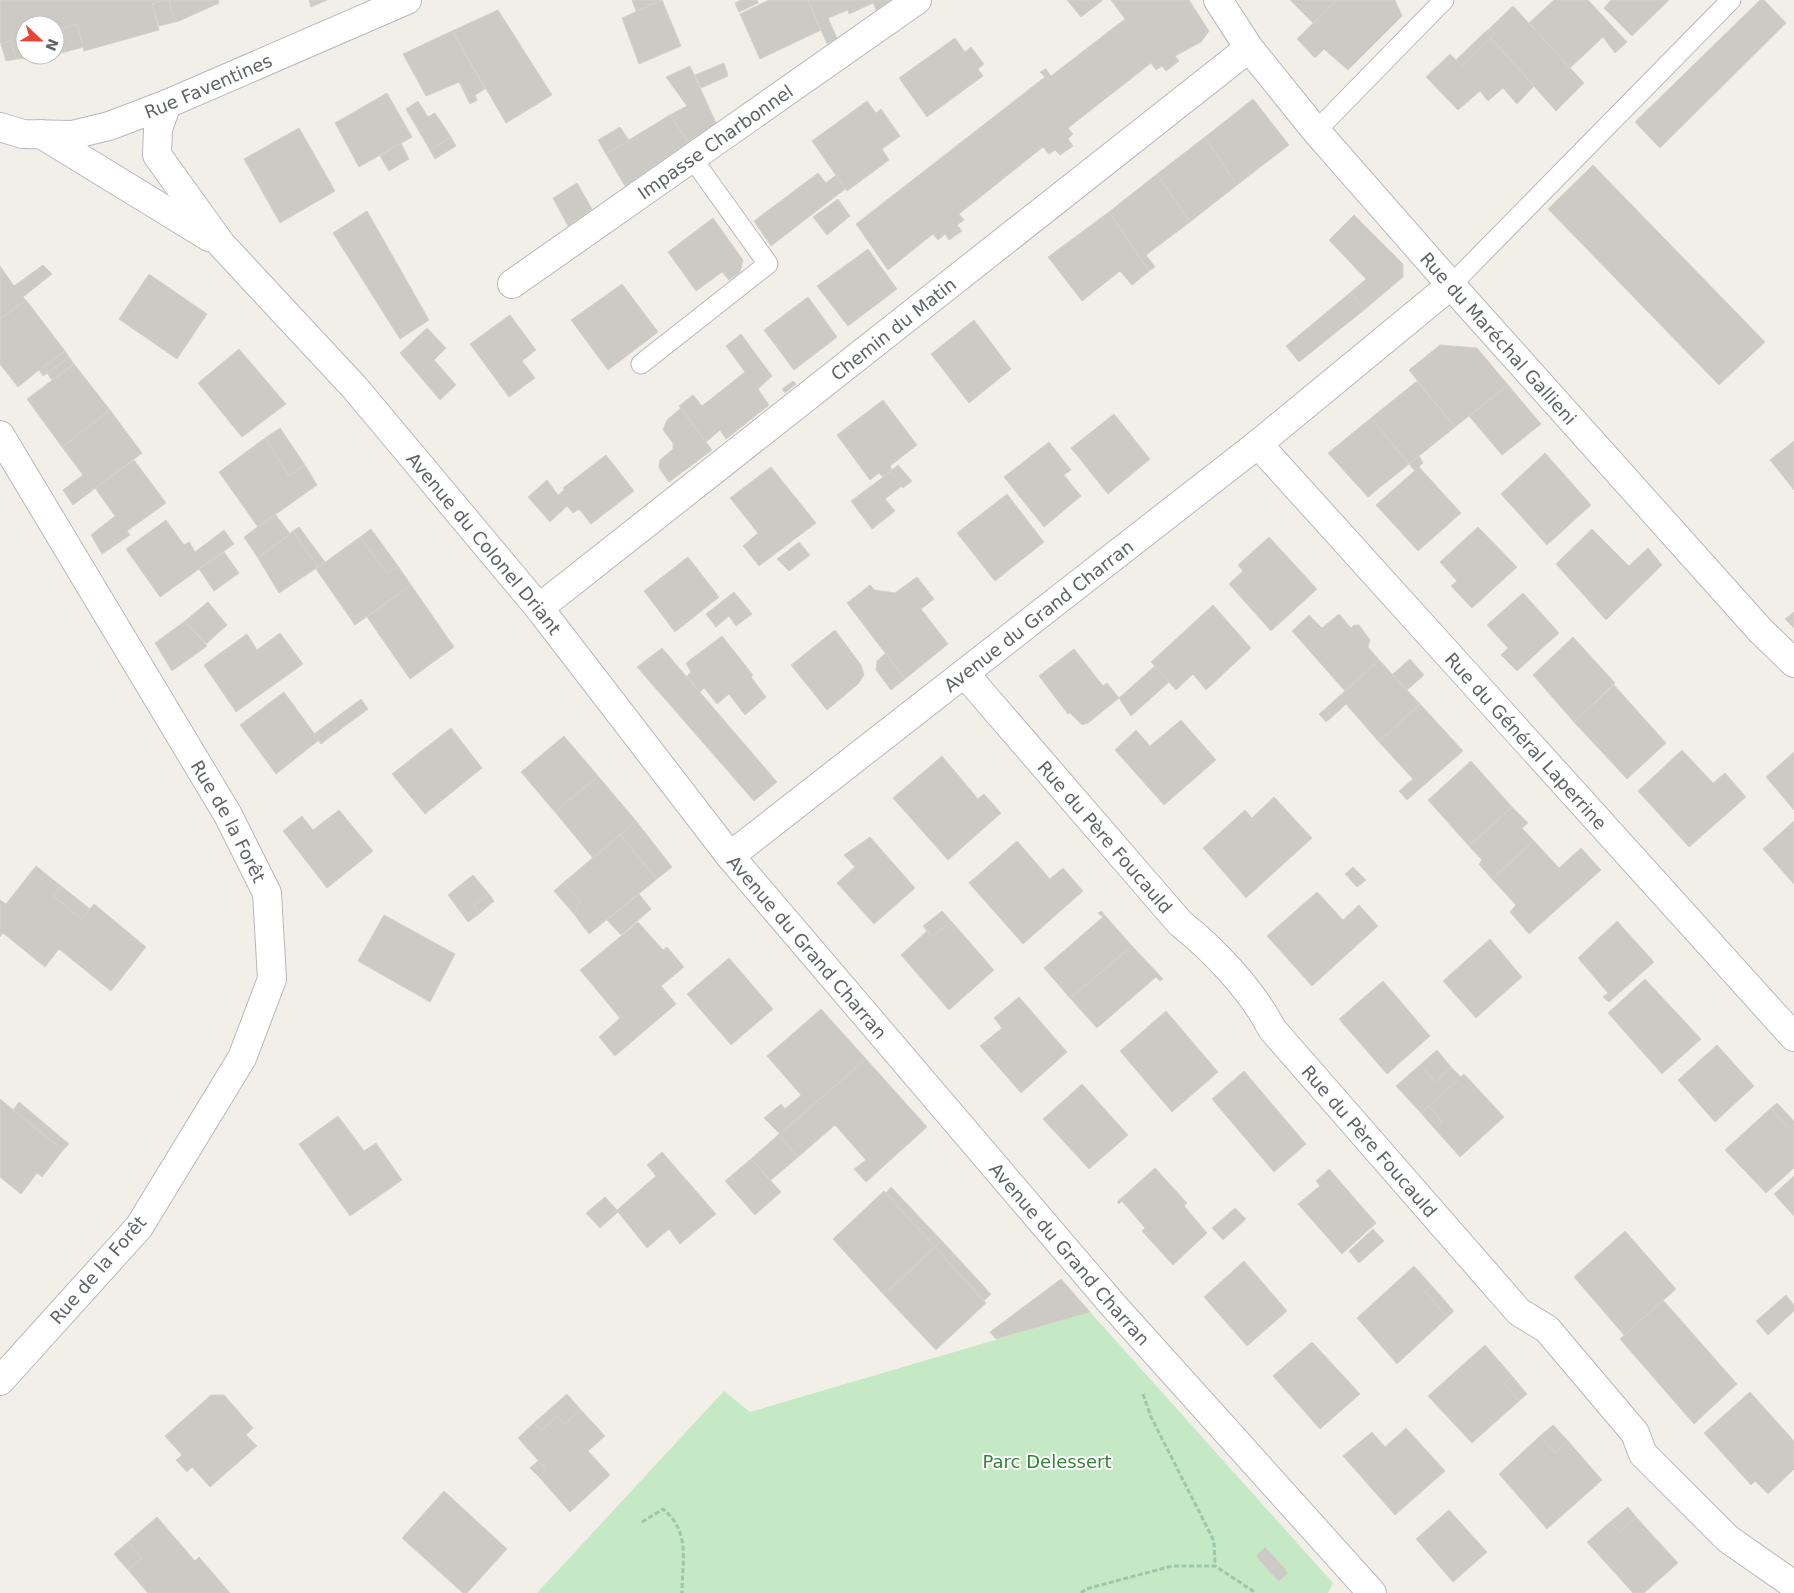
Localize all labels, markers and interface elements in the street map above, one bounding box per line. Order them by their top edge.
north arrow [15,15,65,65]
text: N [42,36,62,53]
street label: Rue Faventines [141,49,275,122]
street label: Impasse Charbonnel [633,80,797,203]
street label: Rue du Maréchal Gallieni [1416,248,1581,429]
street label: Chemin du Matin [826,273,960,384]
street label: Avenue du Colonel Driant [403,448,566,638]
street label: Avenue du Grand Charran [939,535,1137,696]
street label: Rue du Général Laperrine [1441,648,1611,833]
street label: Rue de la Forêt [187,756,270,886]
street label: Rue du Père Foucauld [1034,756,1177,917]
street label: Avenue du Grand Charran [723,851,891,1043]
street label: Rue du Père Foucauld [1298,1061,1442,1221]
street label: Avenue du Grand Charran [986,1158,1154,1349]
street label: Rue de la Forêt [46,1212,150,1328]
park label: Parc Delessert [983,1451,1112,1472]

